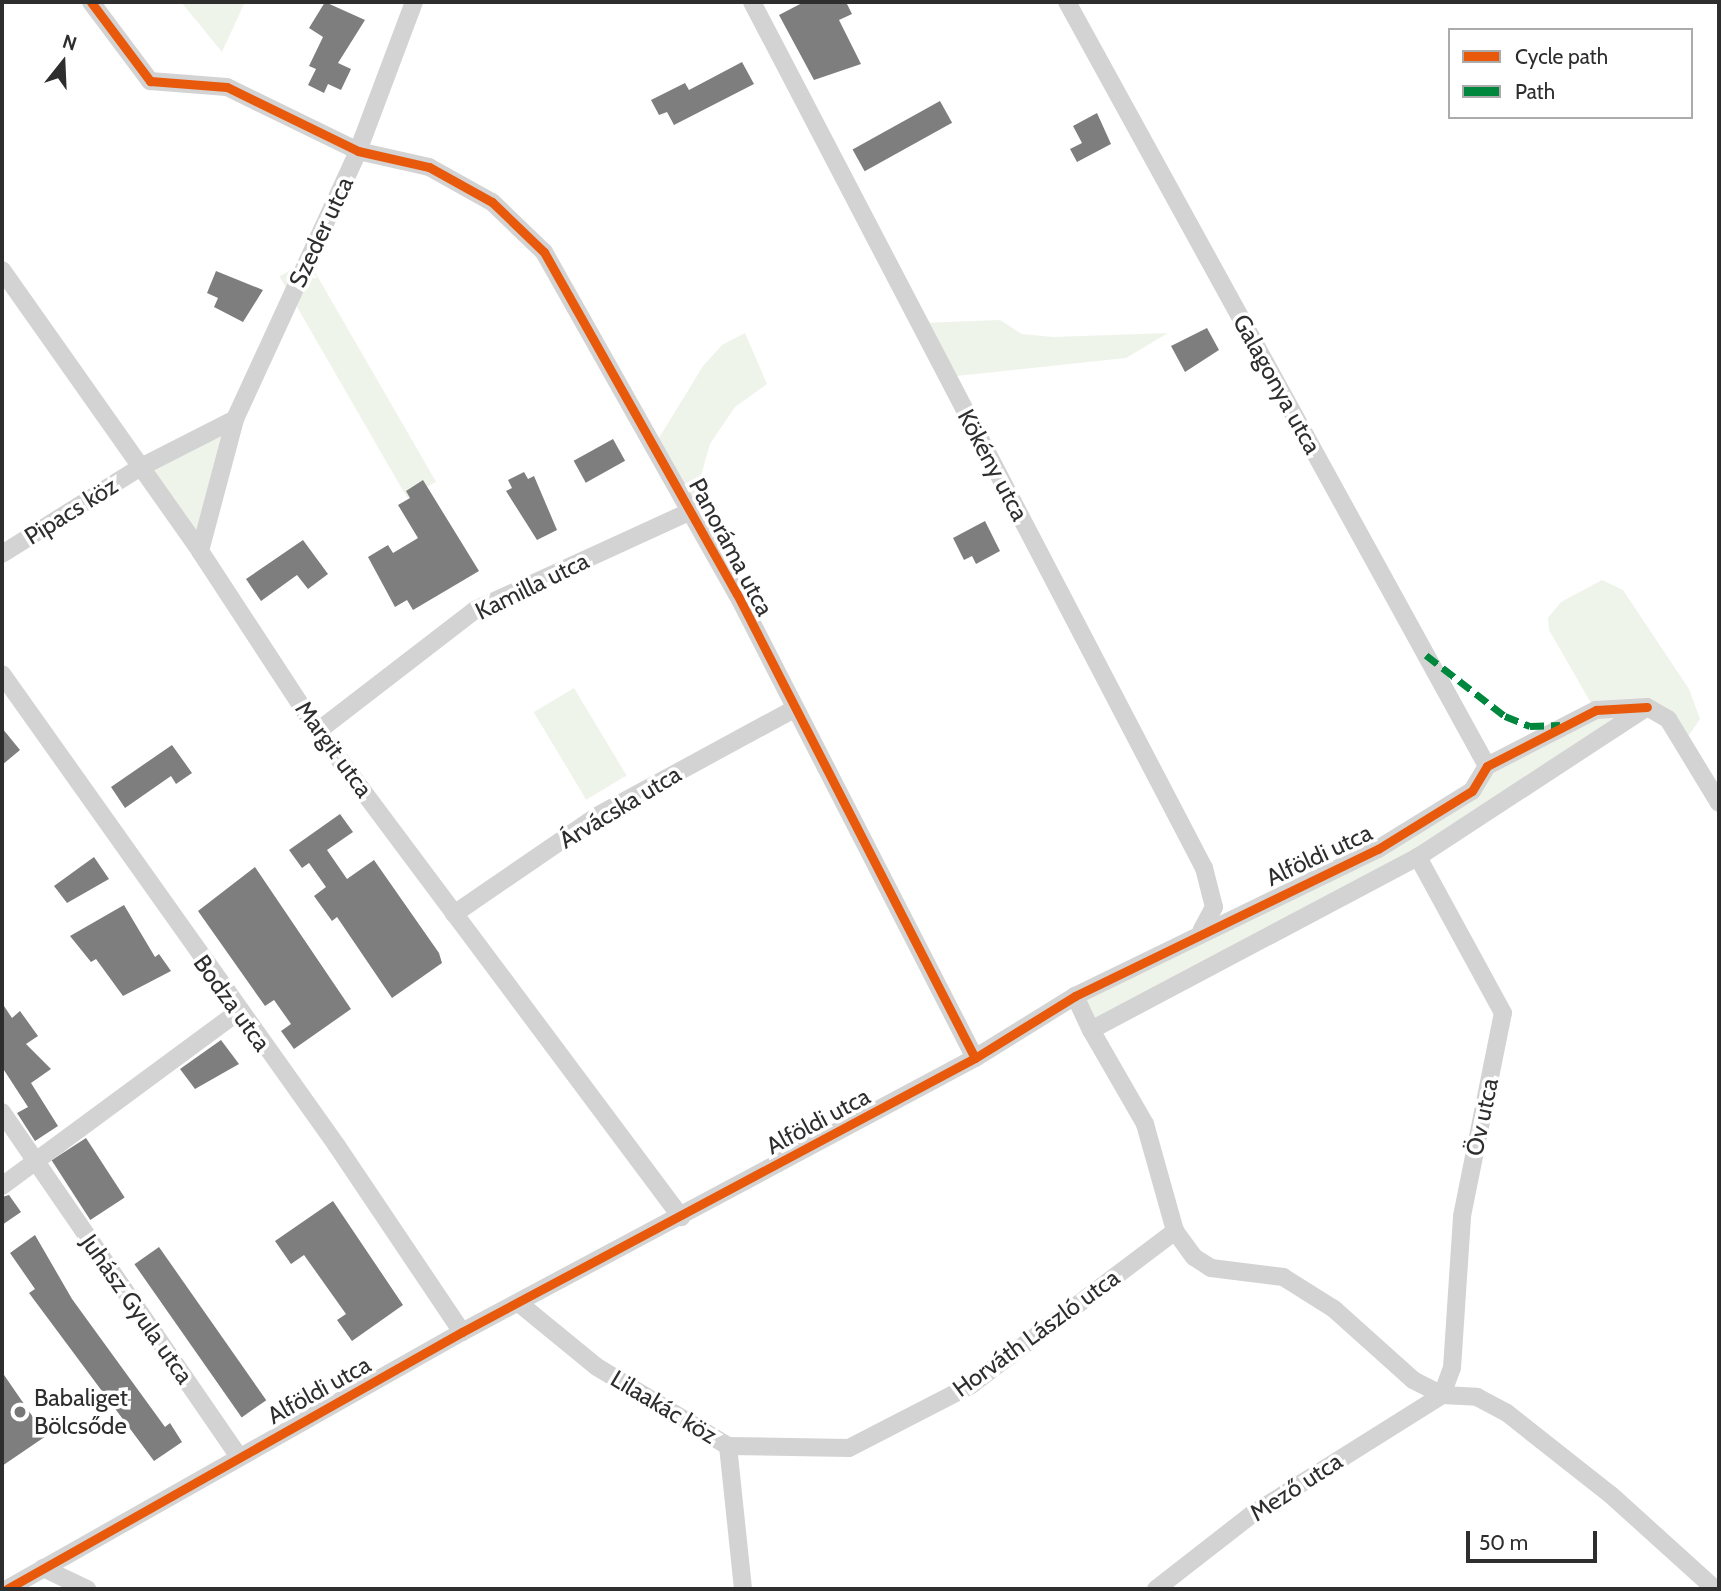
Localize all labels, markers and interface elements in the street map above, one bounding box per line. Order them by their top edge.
north arrow [28,28,98,98]
legend [1448,28,1693,119]
text: N [60,30,80,56]
text: Cycle path [1515,44,1608,69]
text: Path [1515,79,1555,104]
street label: Szeder utca [283,172,359,292]
street label: Galagonya utca [1227,309,1327,459]
street label: Kökény utca [952,404,1034,526]
street label: Pipacs köz [19,471,123,551]
street label: Panoráma utca [683,473,779,621]
street label: Kamilla utca [471,546,593,626]
street label: Margit utca [289,695,379,803]
street label: Árvácska utca [554,759,686,855]
street label: Alföldi utca [1261,818,1377,892]
street label: Bodza utca [187,949,277,1057]
street label: Öv utca [1460,1076,1504,1158]
street label: Alföldi utca [761,1082,875,1160]
street label: Juhász Gyula utca [75,1229,199,1389]
street label: Horváth László utca [947,1263,1125,1403]
street label: Alföldi utca [262,1350,376,1430]
street label: Lilaakác köz [606,1364,722,1450]
place label: Babaliget Bölcsőde [34,1384,128,1440]
marker: Babaliget Bölcsőde [12,1404,28,1420]
street label: Mező utca [1244,1446,1348,1528]
scale bar [1469,1518,1600,1562]
text: 50 m [1479,1530,1528,1555]

